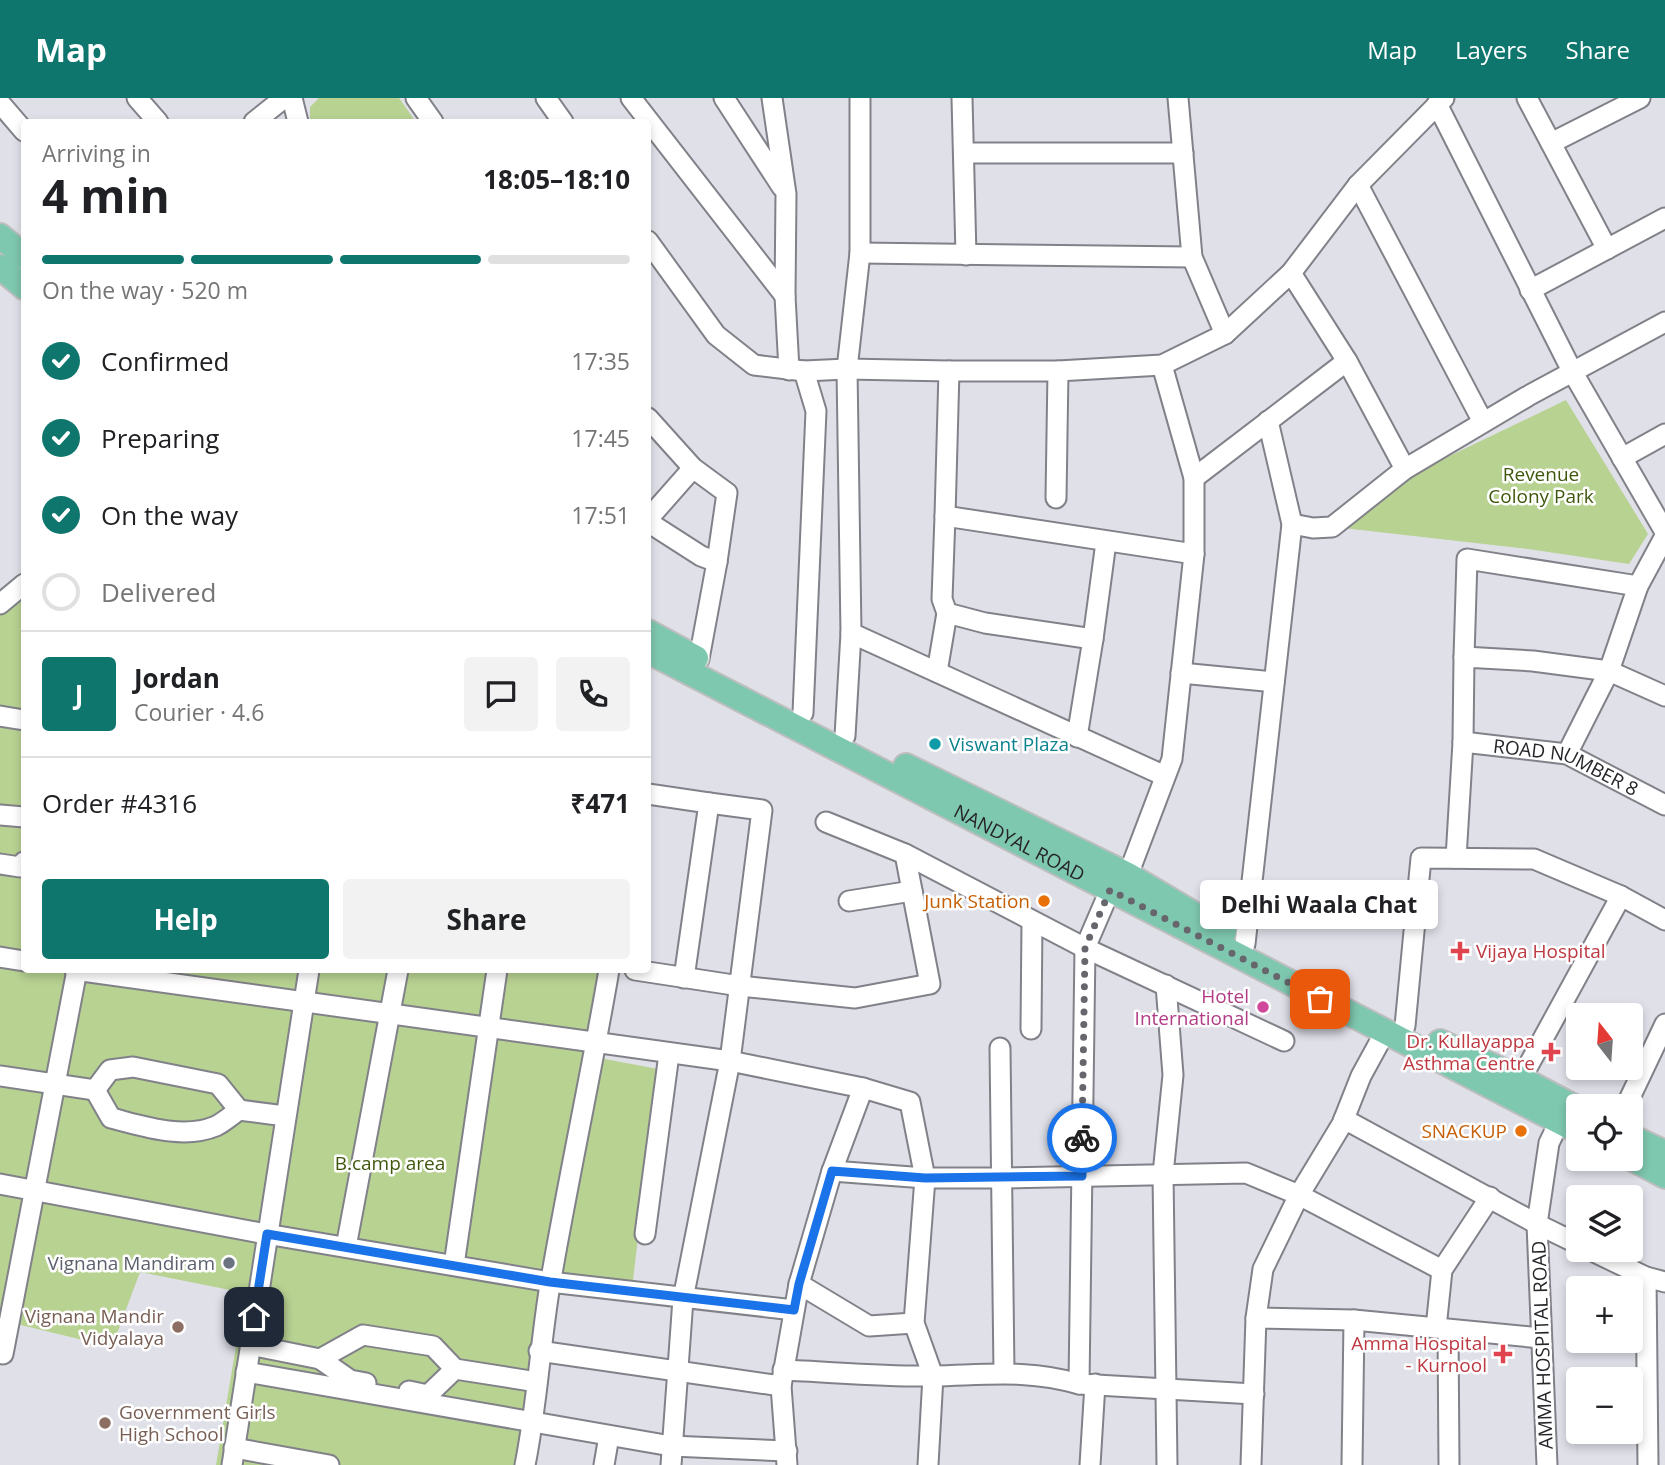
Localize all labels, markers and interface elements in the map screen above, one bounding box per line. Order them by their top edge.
text: Map [35,27,107,72]
text: Map [1367,33,1417,66]
text: Layers [1455,33,1528,66]
text: Share [1566,33,1630,66]
text: Arriving in [42,137,151,169]
text: 18:05–18:10 [483,161,630,197]
text: 4 min [42,164,170,226]
text: On the way · 520 m [42,274,248,306]
icon: check [42,342,80,380]
text: Confirmed [101,343,229,379]
text: 17:35 [571,345,630,377]
icon: check [42,419,80,457]
text: Preparing [101,420,219,456]
text: 17:45 [571,422,630,454]
park label: Revenue Colony Park [1488,461,1594,509]
icon: check [42,496,80,534]
text: On the way [101,497,238,533]
text: 17:51 [571,499,630,531]
text: Delivered [101,574,216,610]
button: chat [464,657,538,731]
button: phone [556,657,630,731]
text: Jordan [134,660,220,696]
text: J [75,676,83,712]
text: Courier · 4.6 [134,696,264,728]
place label: Viswant Plaza [949,731,1069,757]
street label: ROAD NUMBER 8 [1492,733,1643,802]
marker: Viswant Plaza [927,736,943,752]
text: Order #4316 [42,785,197,821]
text: ₹471 [571,785,630,821]
street label: NANDYAL ROAD [949,798,1090,887]
button: Help [42,879,329,959]
button: Share [343,879,630,959]
callout: Delhi Waala Chat [1201,880,1439,929]
place label: Junk Station [922,888,1030,914]
text: Delhi Waala Chat [1221,888,1417,920]
marker: Junk Station [1036,893,1052,909]
place label: Vijaya Hospital [1476,938,1606,964]
marker: Vijaya Hospital [1450,941,1470,961]
pin [1290,969,1350,1029]
icon: bag [1301,980,1339,1018]
place label: Hotel International [1135,983,1249,1031]
marker: Hotel International [1255,999,1271,1015]
north arrow [1566,1003,1643,1080]
map controls [1566,1003,1643,1444]
place label: Dr. Kullayappa Asthma Centre [1403,1028,1535,1076]
marker: Dr. Kullayappa Asthma Centre [1541,1042,1561,1062]
button: locate [1566,1094,1643,1171]
courier [1047,1103,1117,1173]
place label: SNACKUP [1421,1118,1507,1144]
icon: bike [1063,1119,1101,1157]
marker: SNACKUP [1513,1123,1529,1139]
park label: B.camp area [335,1150,445,1176]
button: layers [1566,1185,1643,1262]
street label: AMMA HOSPITAL ROAD [1525,1240,1559,1450]
place label: Vignana Mandiram [48,1250,215,1276]
marker: Vignana Mandiram [221,1255,237,1271]
button: + [1566,1276,1643,1353]
pin [224,1287,284,1347]
icon: home [235,1298,273,1336]
place label: Vignana Mandir Vidyalaya [25,1303,164,1351]
marker: Vignana Mandir Vidyalaya [170,1319,186,1335]
place label: Amma Hospital - Kurnool [1351,1330,1487,1378]
marker: Amma Hospital - Kurnool [1493,1344,1513,1364]
button: − [1566,1367,1643,1444]
place label: Government Girls High School [119,1399,276,1447]
marker: Government Girls High School [97,1415,113,1431]

